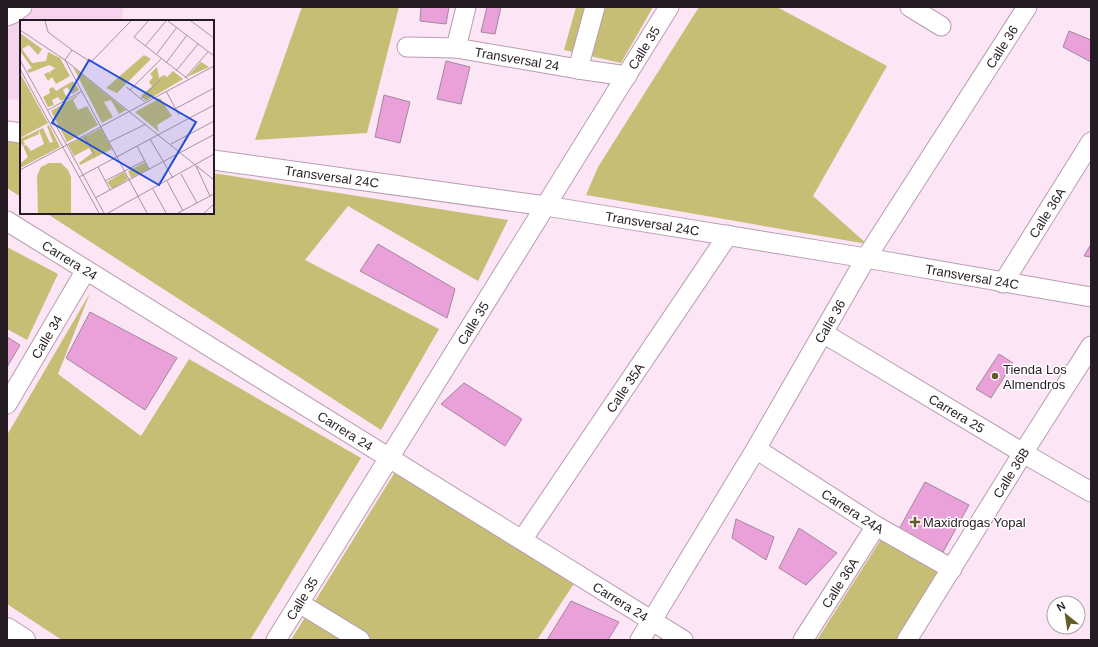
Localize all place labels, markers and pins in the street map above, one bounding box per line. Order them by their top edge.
place label: Tienda Los Almendros [1003,362,1067,392]
marker: Tienda Los Almendros [990,371,1000,381]
place label: Maxidrogas Yopal [923,515,1026,530]
marker: Maxidrogas Yopal [910,517,920,527]

